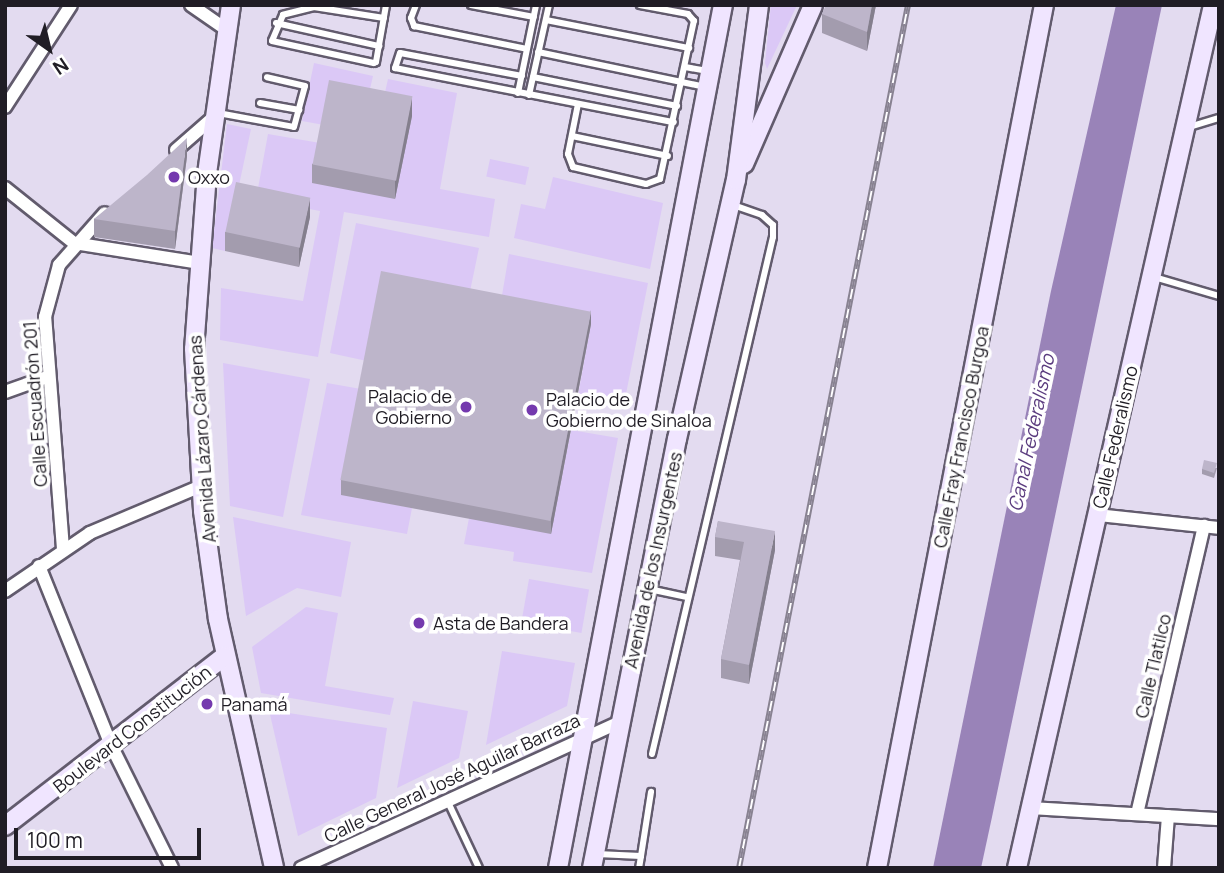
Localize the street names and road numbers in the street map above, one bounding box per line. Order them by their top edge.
street label: Calle Escuadrón 201 [18,320,52,488]
street label: Calle Fray Francisco Burgoa [929,324,993,550]
street label: Avenida Lázaro Cárdenas [184,335,220,543]
street label: Calle Federalismo [1088,364,1142,510]
street label: Avenida de los Insurgentes [619,450,687,670]
street label: Calle Tlatilco [1131,612,1175,720]
street label: Boulevard Constitución [49,661,215,797]
street label: Calle General José Aguilar Barraza [321,709,583,847]

